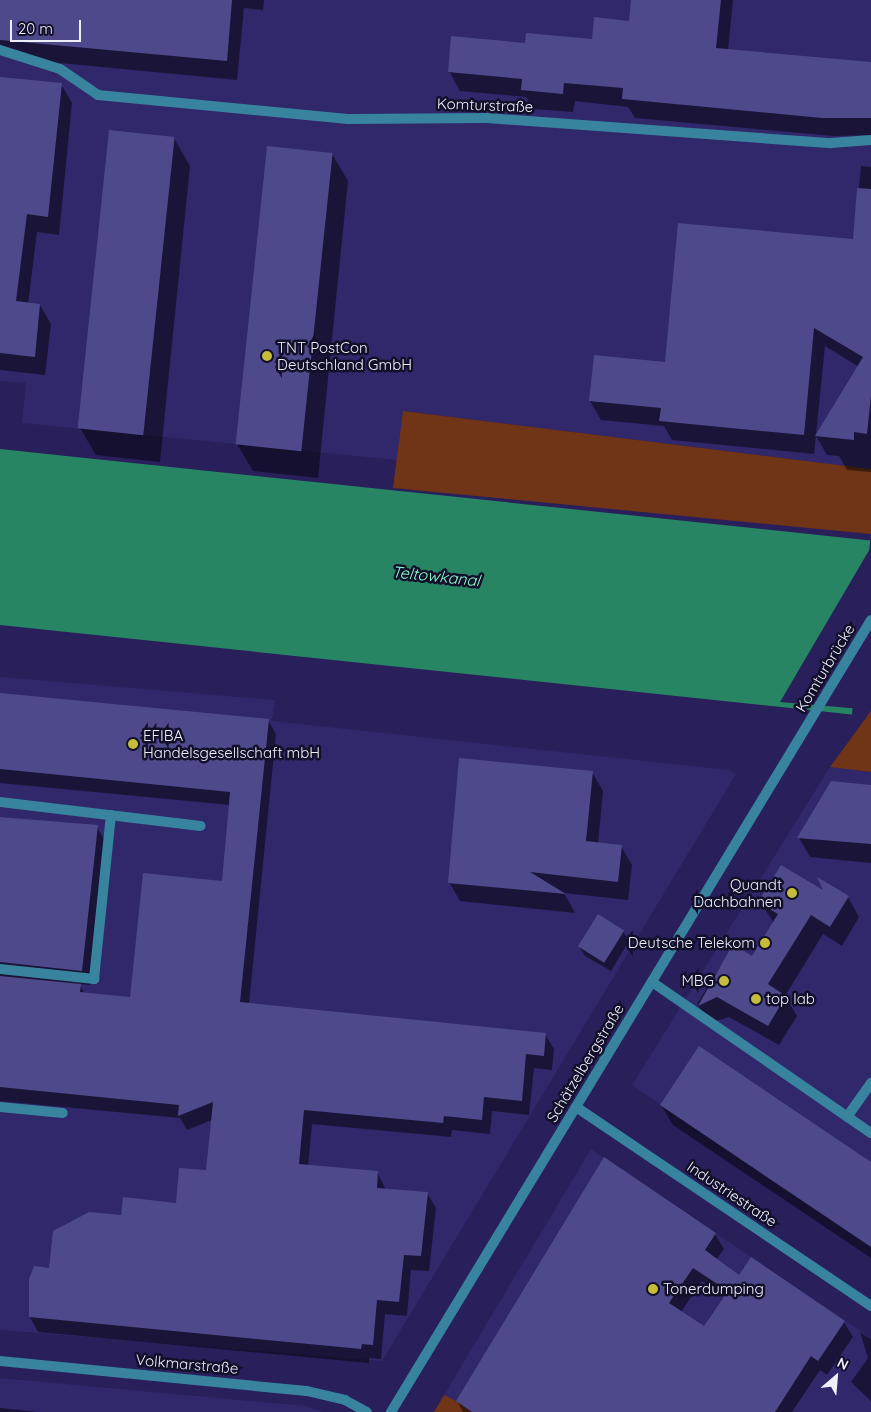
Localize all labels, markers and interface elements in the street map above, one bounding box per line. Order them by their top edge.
scale bar [12,10,84,42]
text: 20 m [18,19,53,38]
street label: Komturstraße [437,94,533,116]
place label: TNT PostCon Deutschland GmbH [277,338,412,373]
marker: TNT PostCon Deutschland GmbH [261,350,273,362]
water label: Teltowkanal [391,562,481,590]
street label: Komturbrücke [792,621,858,715]
place label: EFIBA Handelsgesellschaft mbH [143,726,320,761]
marker: EFIBA Handelsgesellschaft mbH [127,738,139,750]
place label: Quandt Dachbahnen [693,875,782,910]
marker: Quandt Dachbahnen [786,887,798,899]
place label: Deutsche Telekom [628,934,755,952]
marker: Deutsche Telekom [759,937,771,949]
place label: MBG [681,972,714,990]
marker: MBG [718,975,730,987]
place label: top lab [766,990,815,1008]
marker: top lab [750,993,762,1005]
street label: Schätzelbergstraße [543,1001,627,1125]
street label: Industriestraße [684,1157,780,1231]
place label: Tonerdumping [663,1280,764,1298]
marker: Tonerdumping [647,1283,659,1295]
street label: Volkmarstraße [135,1351,239,1377]
north arrow [811,1352,861,1402]
text: N [834,1353,851,1374]

